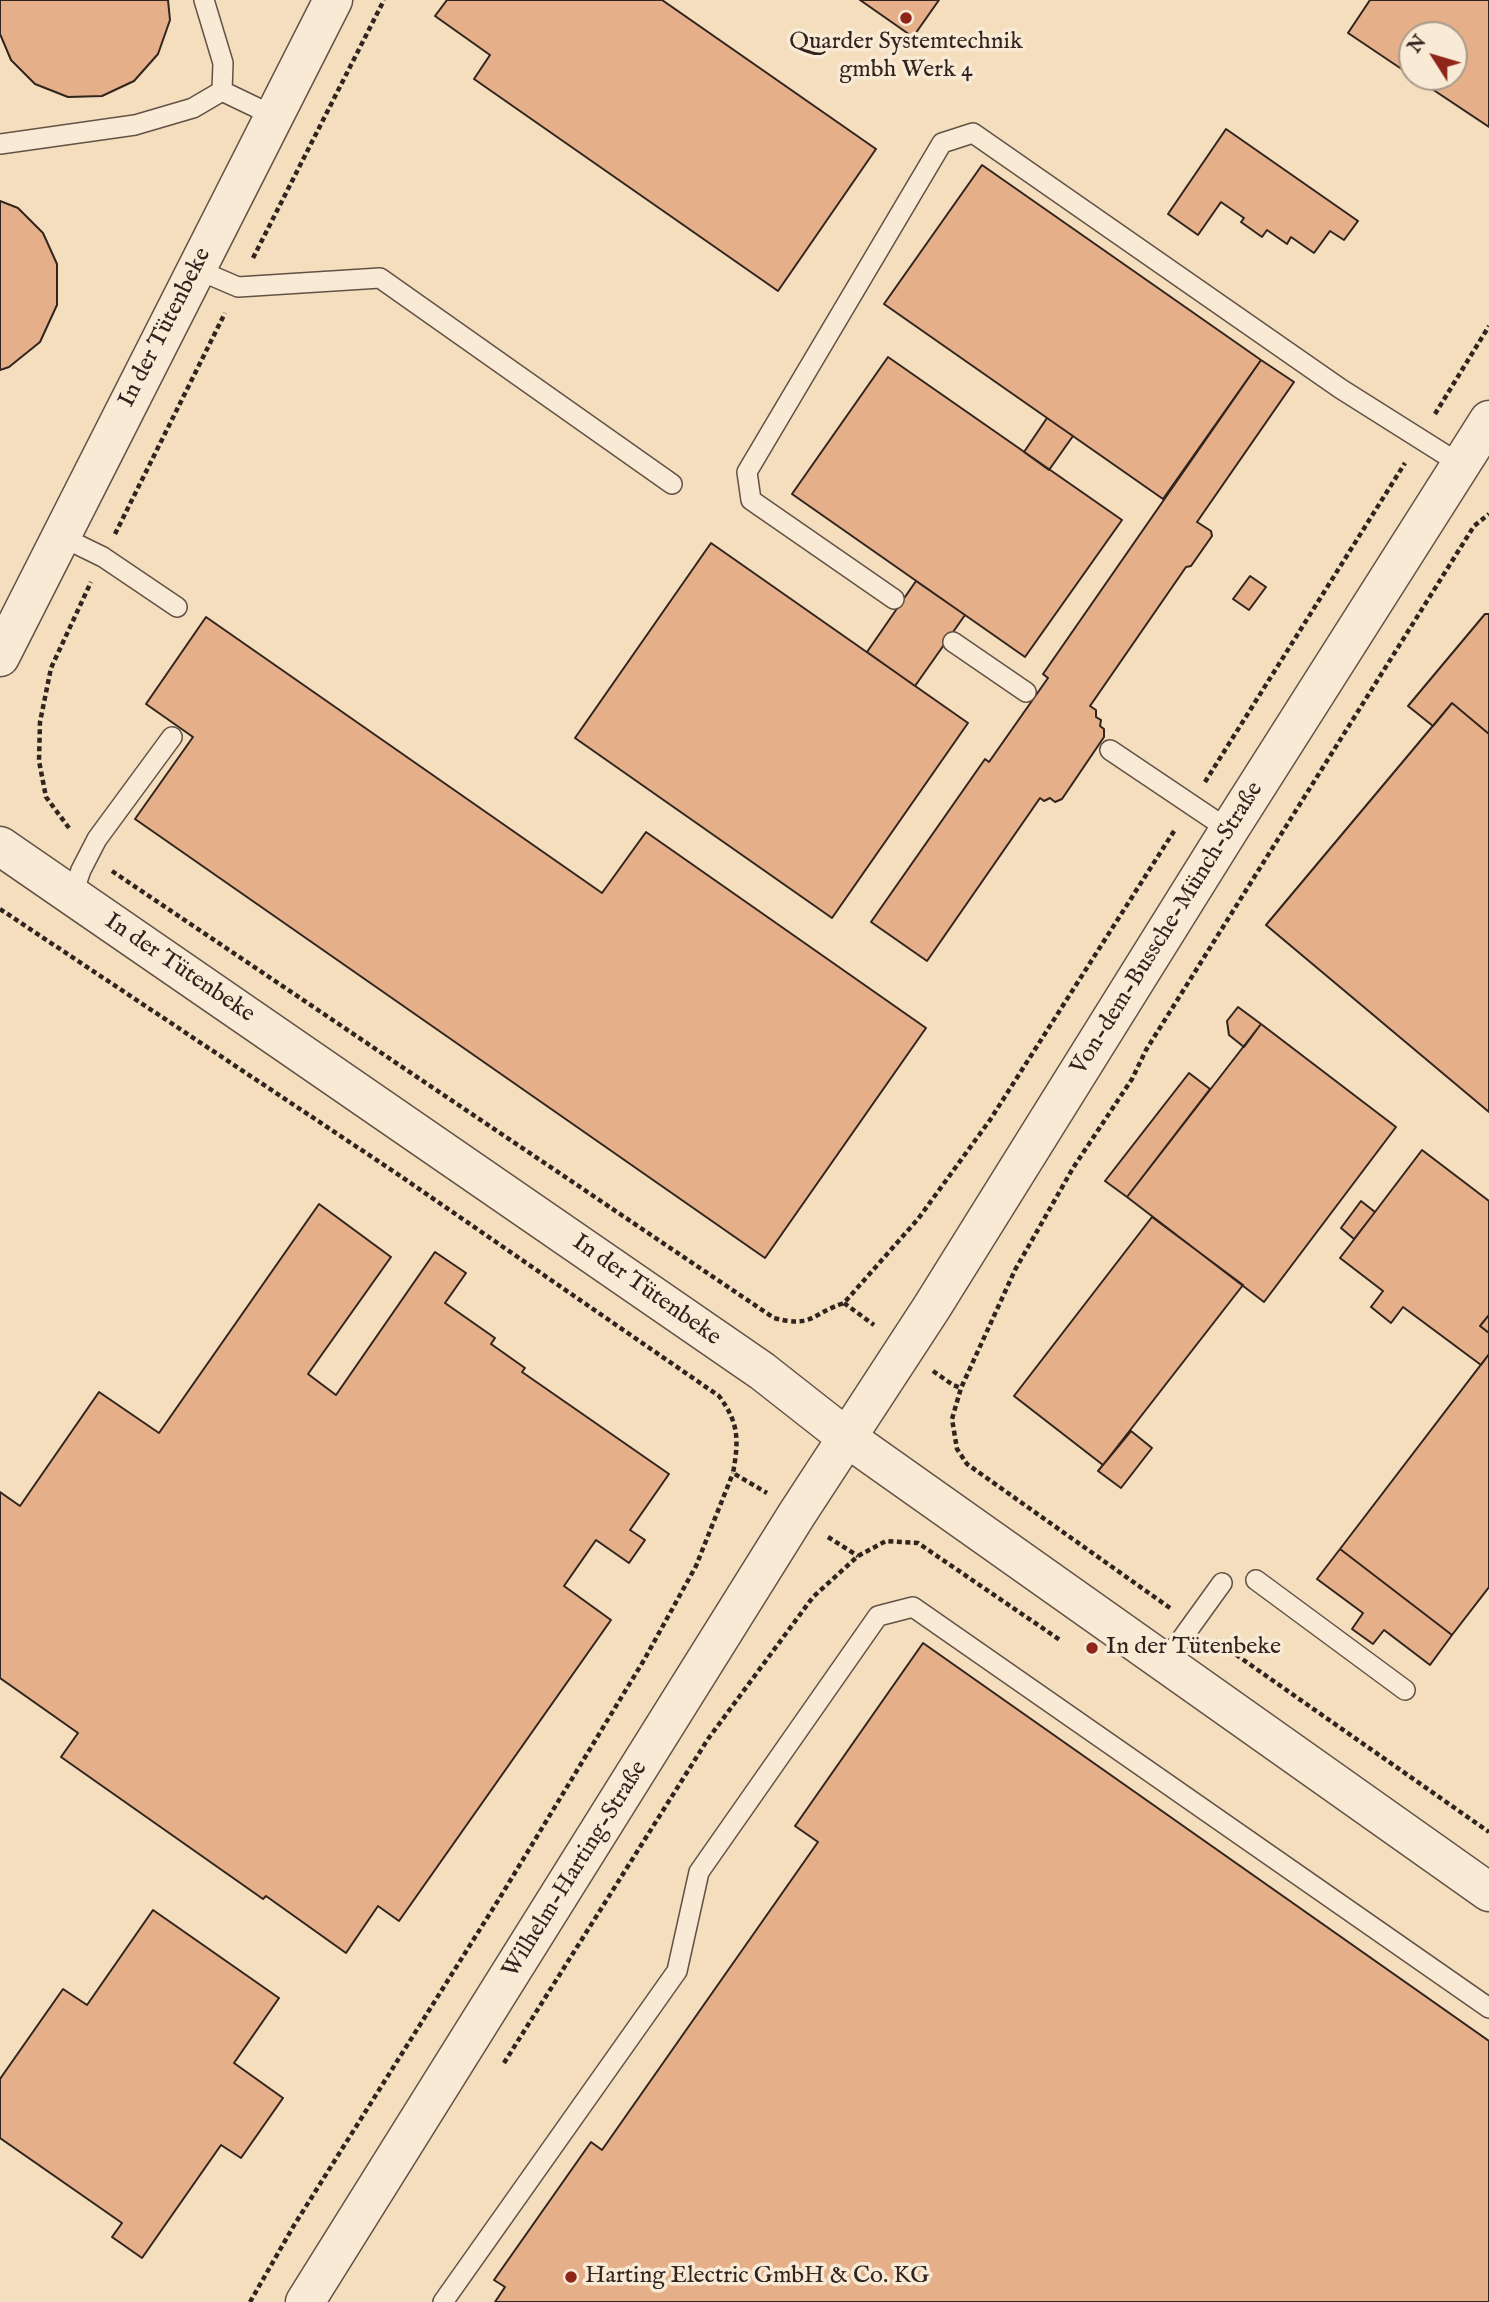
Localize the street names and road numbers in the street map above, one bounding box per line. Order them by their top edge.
street label: In der Tütenbeke [113,243,219,413]
street label: Von-dem-Bussche-Münch-Straße [1066,777,1270,1081]
street label: In der Tütenbeke [98,908,260,1030]
street label: In der Tütenbeke [566,1229,726,1353]
street label: Wilhelm-Harting-Straße [497,1756,655,1984]

